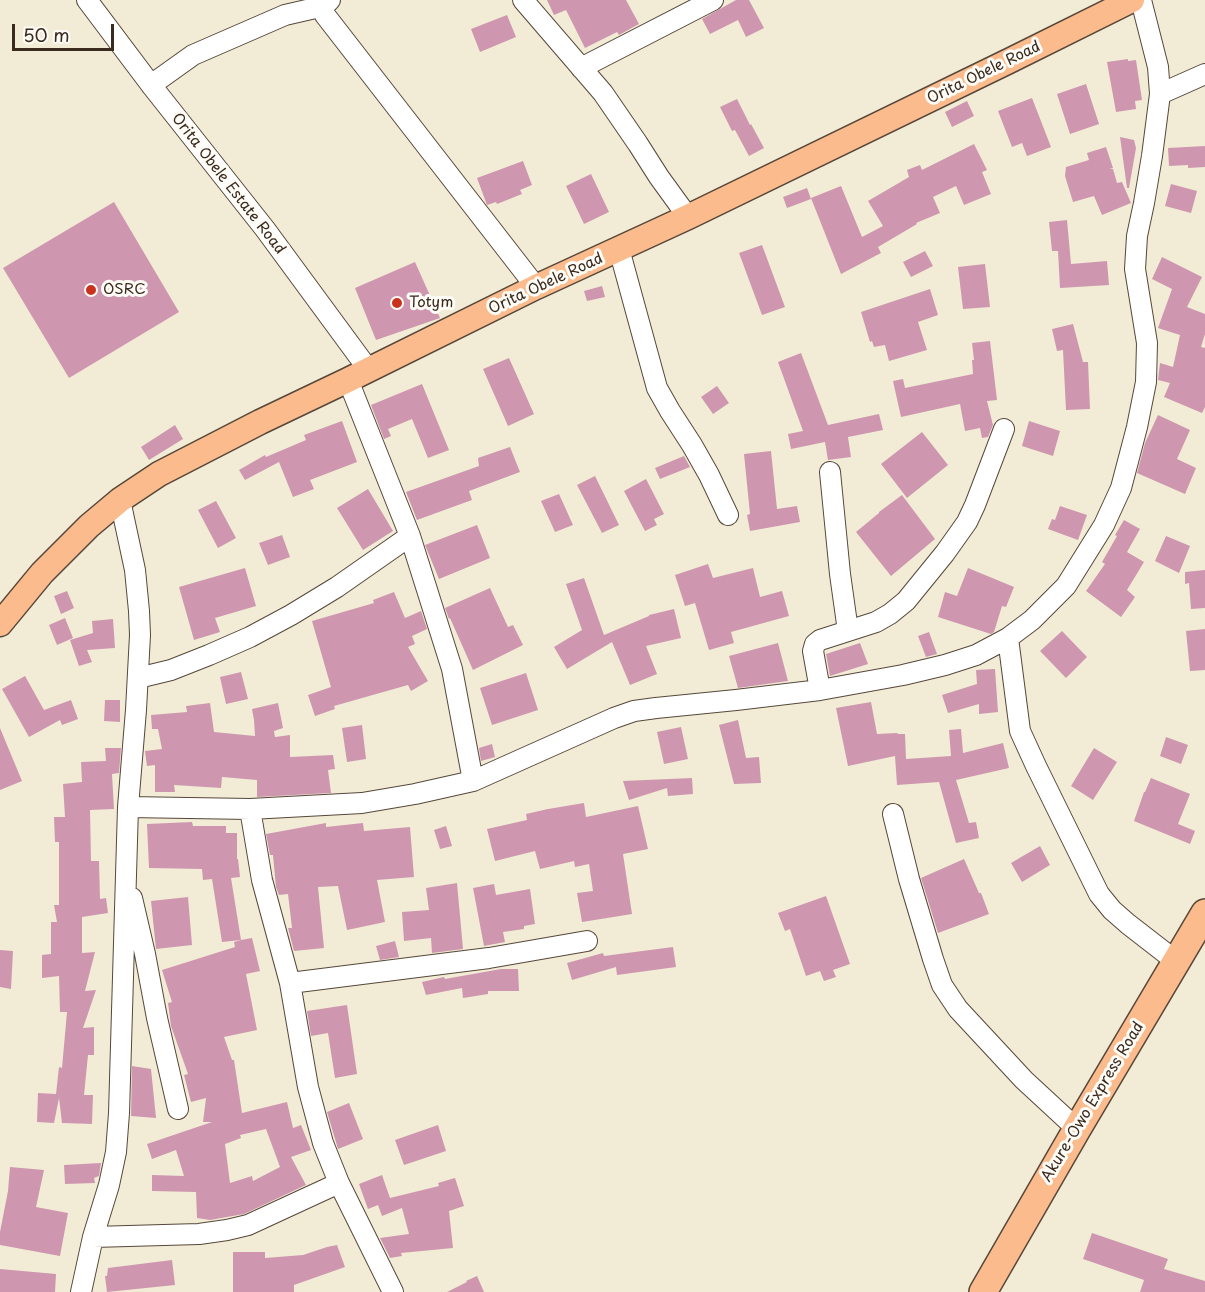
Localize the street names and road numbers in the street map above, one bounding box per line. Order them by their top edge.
street label: Orita Obele Road [924,38,1044,108]
street label: Orita Obele Estate Road [167,110,289,258]
street label: Orita Obele Road [486,250,606,318]
street label: Akure-Owo Express Road [1038,1019,1148,1185]

